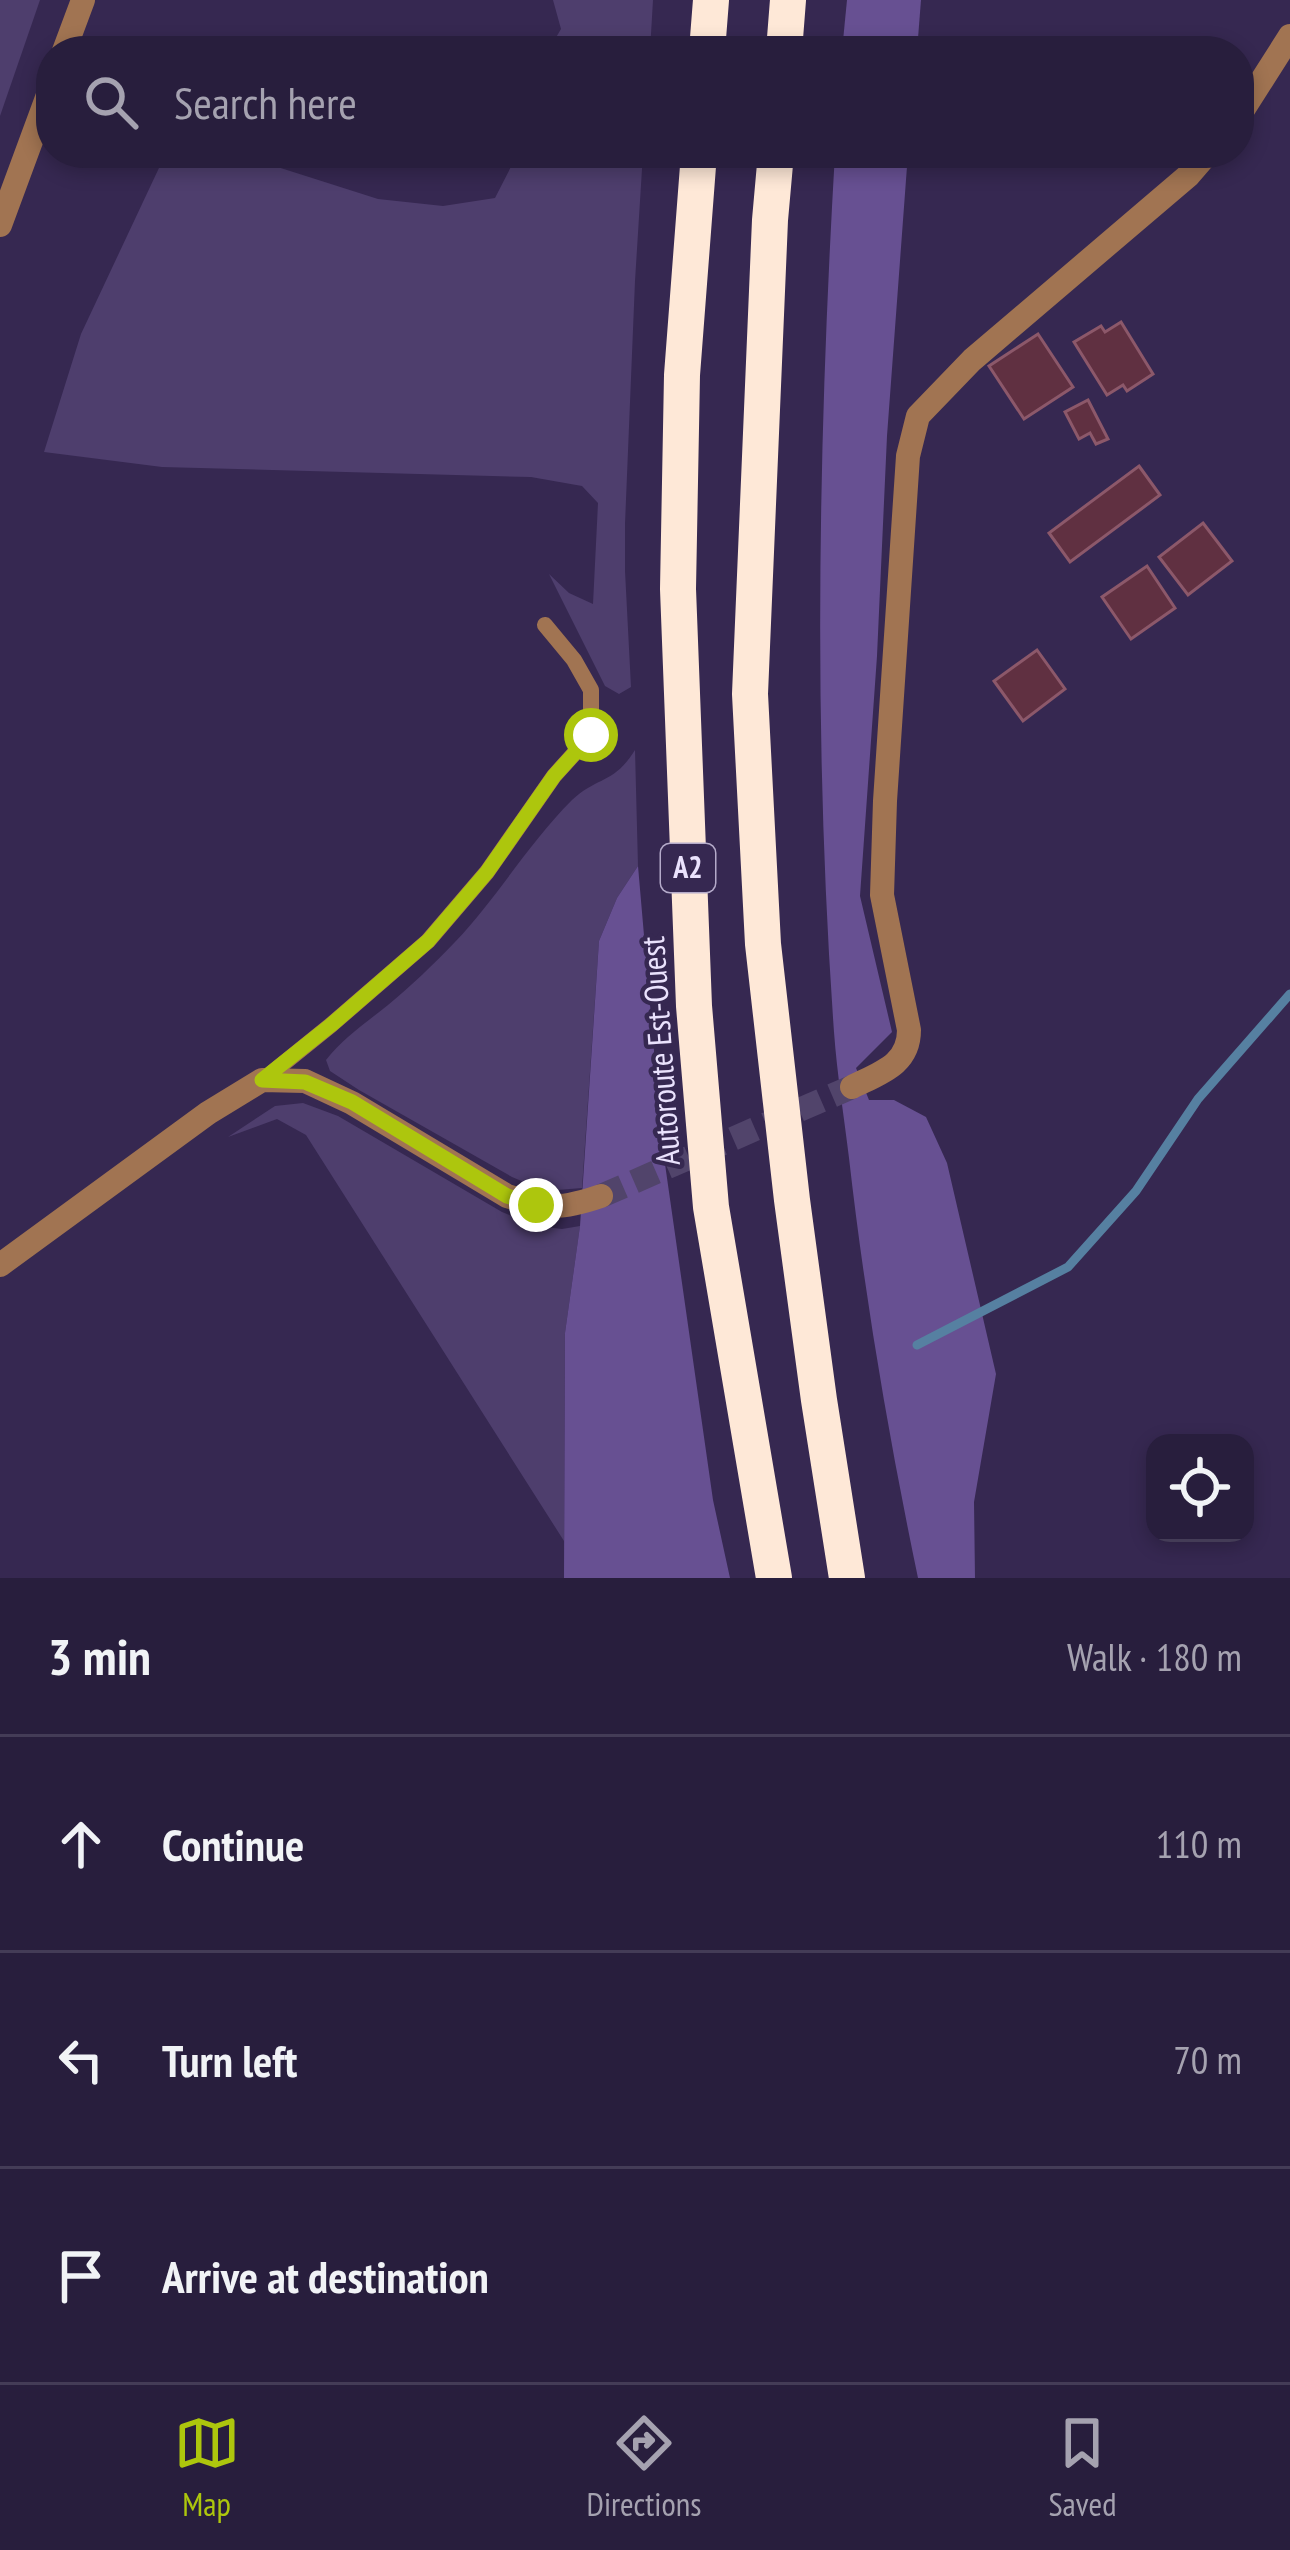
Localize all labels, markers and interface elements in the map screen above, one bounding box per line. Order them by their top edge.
search box [36,36,1254,168]
icon: search [78,69,144,135]
text: Search here [174,73,357,131]
route start [564,708,618,762]
road number: A2 [661,844,715,892]
street label: Autoroute Est-Ouest [630,935,689,1167]
route end [509,1178,563,1232]
map controls [1146,1434,1254,1542]
button: locate [1146,1434,1254,1542]
text: 3 min [48,1623,151,1689]
text: Walk · 180 m [1067,1631,1242,1682]
icon: ahead [48,1811,114,1877]
text: Continue [162,1815,304,1873]
text: 110 m [1156,1818,1242,1869]
icon: left [48,2027,114,2093]
text: Turn left [162,2031,297,2089]
text: 70 m [1173,2034,1242,2085]
icon: arrive [48,2243,114,2309]
text: Arrive at destination [162,2247,489,2305]
tab: Map [174,2410,240,2525]
tab: Directions [587,2410,701,2525]
tab: Saved [1048,2410,1116,2525]

